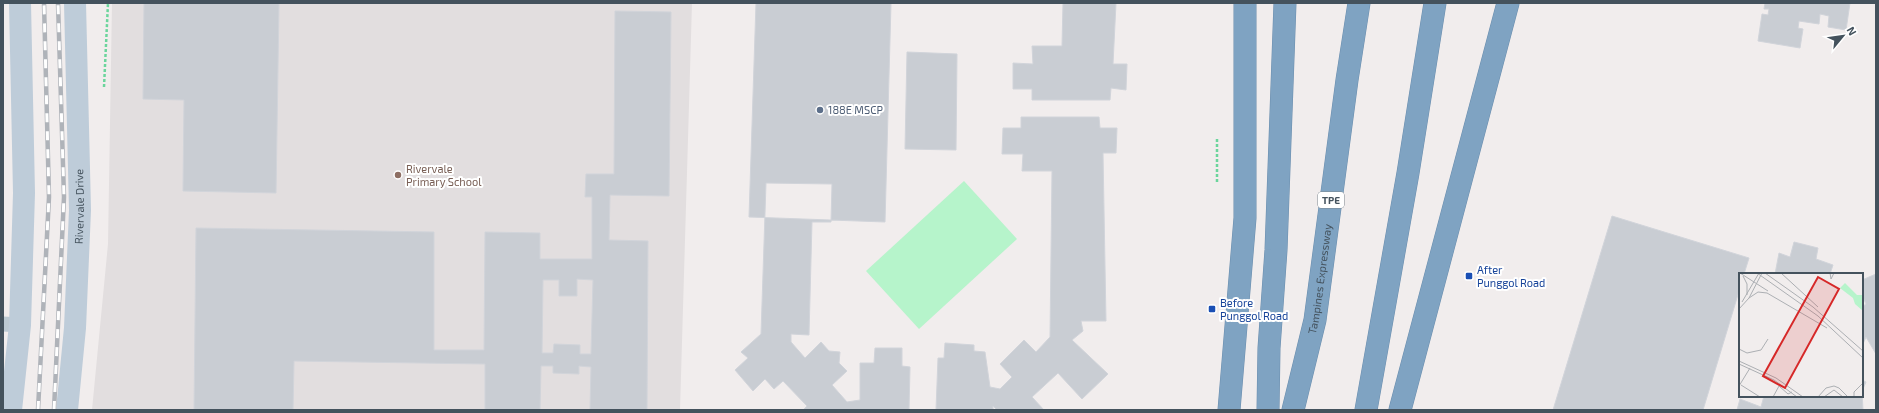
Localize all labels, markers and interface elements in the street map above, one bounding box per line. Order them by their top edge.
north arrow [1823,16,1863,56]
text: N [1845,24,1860,38]
place label: 188E MSCP [828,103,883,116]
marker: 188E MSCP [815,105,825,115]
place label: Rivervale Primary School [406,162,482,188]
street label: Rivervale Drive [72,169,86,244]
marker: Rivervale Primary School [393,170,403,180]
road number: TPE [1318,192,1344,208]
street label: Tampines Expressway [1305,223,1334,335]
place label: After Punggol Road [1477,263,1545,289]
marker: After Punggol Road [1464,271,1474,281]
inset map [1739,273,1863,397]
place label: Before Punggol Road [1220,296,1288,322]
marker: Before Punggol Road [1207,304,1217,314]

